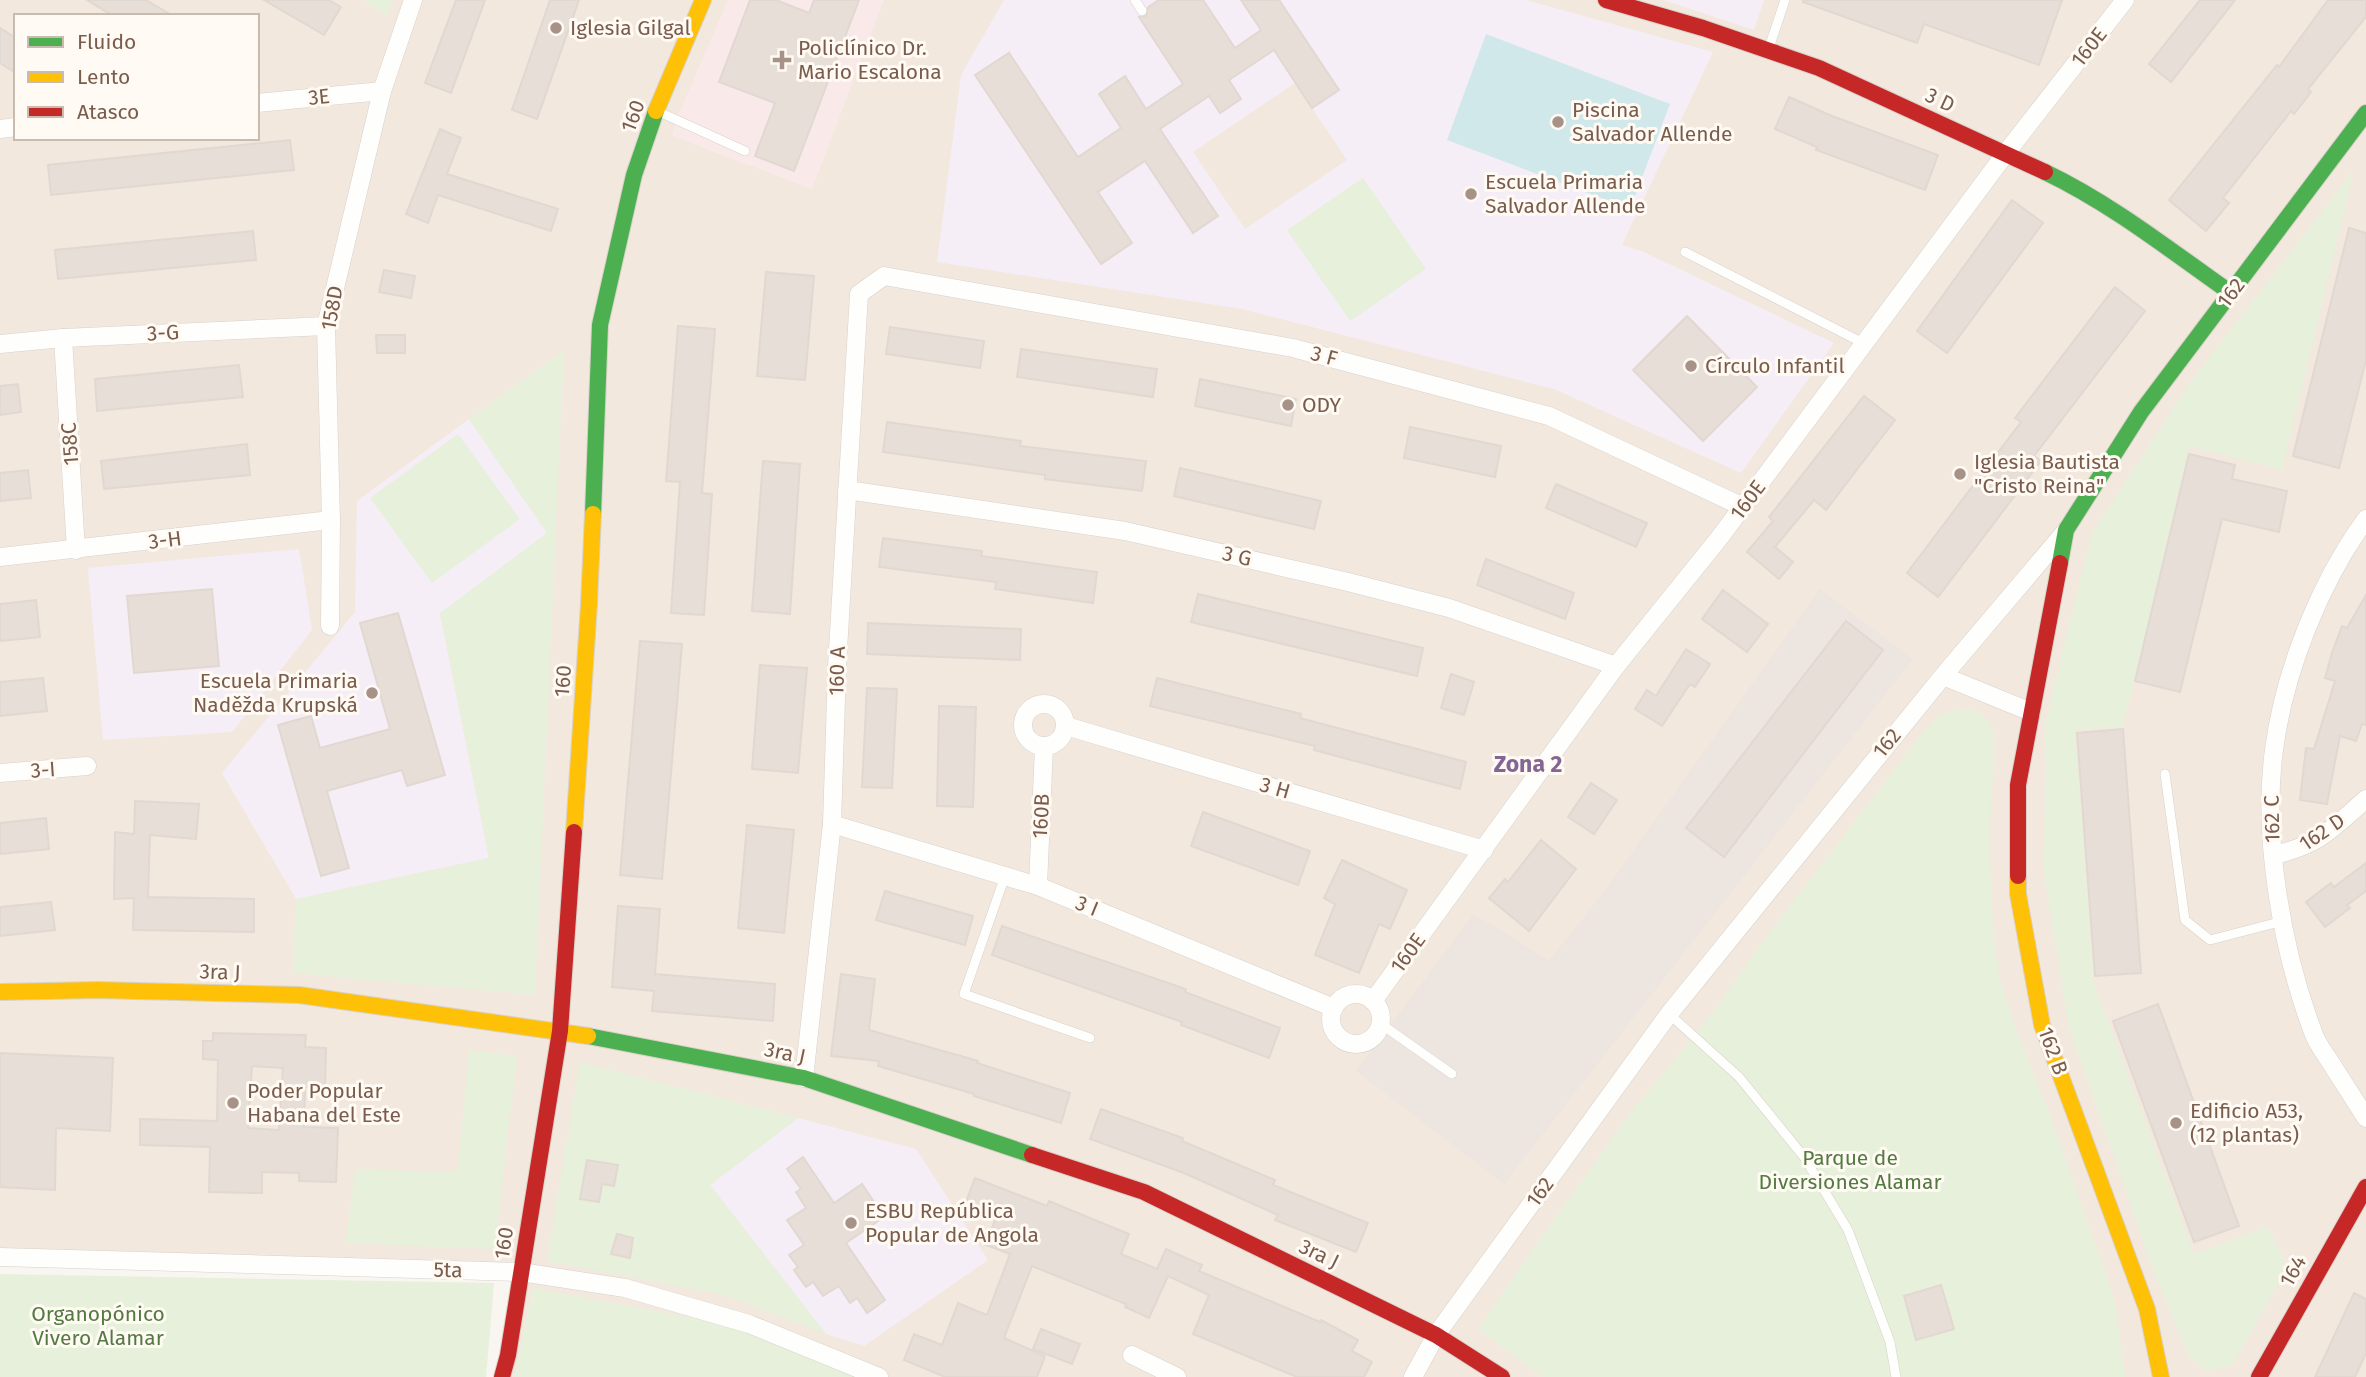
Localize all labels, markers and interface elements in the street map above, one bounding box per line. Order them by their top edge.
legend [14,14,259,140]
place label: Iglesia Gilgal [570,15,691,41]
marker: Iglesia Gilgal [548,20,564,36]
street label: 160E [2065,22,2113,72]
text: Fluido [77,29,136,55]
place label: Policlínico Dr. Mario Escalona [798,35,942,85]
marker: Policlínico Dr. Mario Escalona [772,50,792,70]
text: Lento [77,64,130,90]
street label: 3 D [1921,82,1959,118]
street label: 3E [307,83,331,111]
street label: 160 [615,97,651,135]
place label: Piscina Salvador Allende [1572,97,1733,147]
text: Atasco [77,99,139,125]
marker: Piscina Salvador Allende [1550,114,1566,130]
place label: Escuela Primaria Salvador Allende [1485,169,1646,219]
marker: Escuela Primaria Salvador Allende [1463,186,1479,202]
street label: 162 [2211,273,2251,313]
street label: 158D [315,284,349,332]
street label: 3-G [146,319,180,347]
street label: 3 F [1308,340,1340,372]
place label: Círculo Infantil [1705,353,1845,379]
marker: Círculo Infantil [1683,358,1699,374]
place label: ODY [1302,392,1341,418]
marker: ODY [1280,397,1296,413]
street label: 158C [56,421,84,466]
place label: Iglesia Bautista "Cristo Reina" [1974,449,2120,499]
marker: Iglesia Bautista "Cristo Reina" [1952,466,1968,482]
street label: 160E [1725,475,1771,525]
street label: 3-H [147,525,183,555]
street label: 3 G [1220,540,1254,572]
street label: 160 A [823,646,851,696]
street label: 160 [549,664,577,698]
place label: Escuela Primaria Naděžda Krupská [193,668,358,718]
marker: Escuela Primaria Naděžda Krupská [364,685,380,701]
street label: 162 [1867,723,1907,763]
district label: Zona 2 [1494,750,1562,778]
street label: 3-I [30,756,56,784]
street label: 3 H [1257,771,1293,805]
street label: 160B [1027,793,1055,839]
street label: 162 C [2259,795,2285,843]
street label: 162 D [2294,807,2350,857]
street label: 3 I [1072,890,1102,922]
street label: 160E [1385,928,1431,978]
street label: 3ra J [199,958,241,986]
street label: 162 B [2032,1024,2074,1078]
street label: 3ra J [762,1036,808,1070]
place label: Poder Popular Habana del Este [247,1078,401,1128]
marker: Poder Popular Habana del Este [225,1095,241,1111]
place label: Edificio A53, (12 plantas) [2190,1098,2303,1148]
marker: Edificio A53, (12 plantas) [2168,1115,2184,1131]
park label: Parque de Diversiones Alamar [1758,1145,1942,1195]
street label: 162 [1521,1172,1559,1212]
place label: ESBU República Popular de Angola [865,1198,1039,1248]
marker: ESBU República Popular de Angola [843,1215,859,1231]
street label: 160 [489,1225,519,1261]
street label: 3ra J [1295,1233,1343,1275]
street label: 164 [2274,1251,2312,1291]
street label: 5ta [433,1256,463,1284]
park label: Organopónico Vivero Alamar [31,1301,165,1351]

